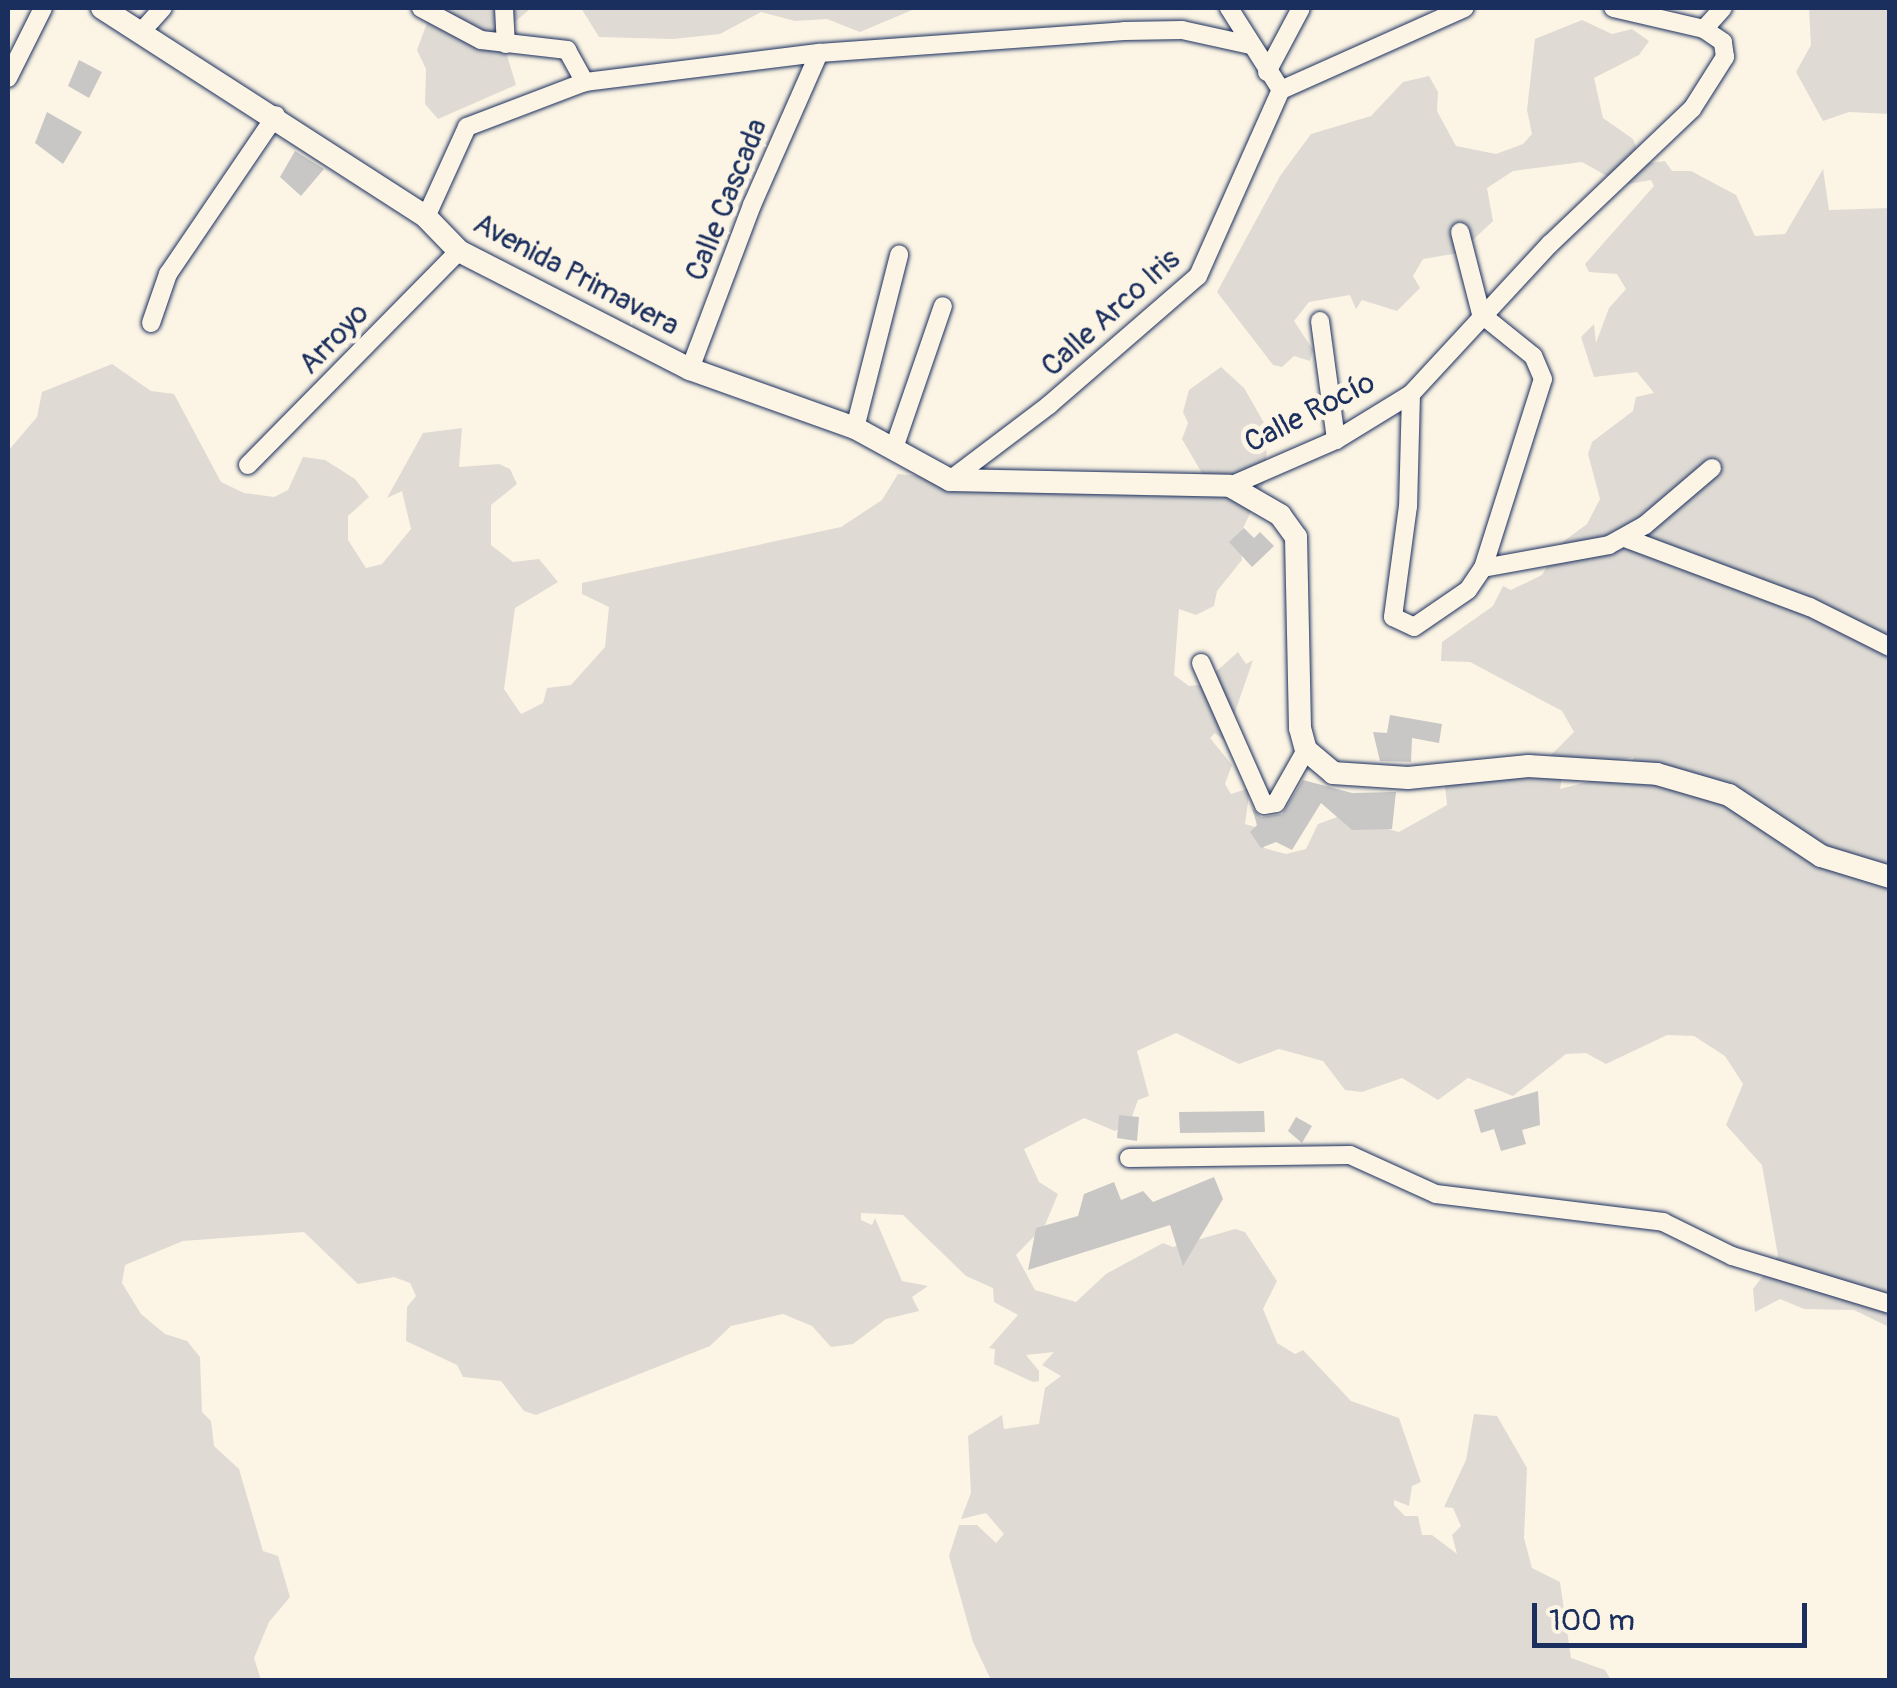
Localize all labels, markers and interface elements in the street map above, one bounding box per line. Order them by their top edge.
street label: Calle Cascada [678,114,776,286]
street label: Avenida Primavera [467,206,685,344]
street label: Calle Arco Iris [1034,241,1188,385]
street label: Arroyo [291,296,377,382]
street label: Calle Rocío [1239,365,1381,461]
scale bar [1537,1583,1812,1645]
text: 100 m [1549,1602,1635,1639]

